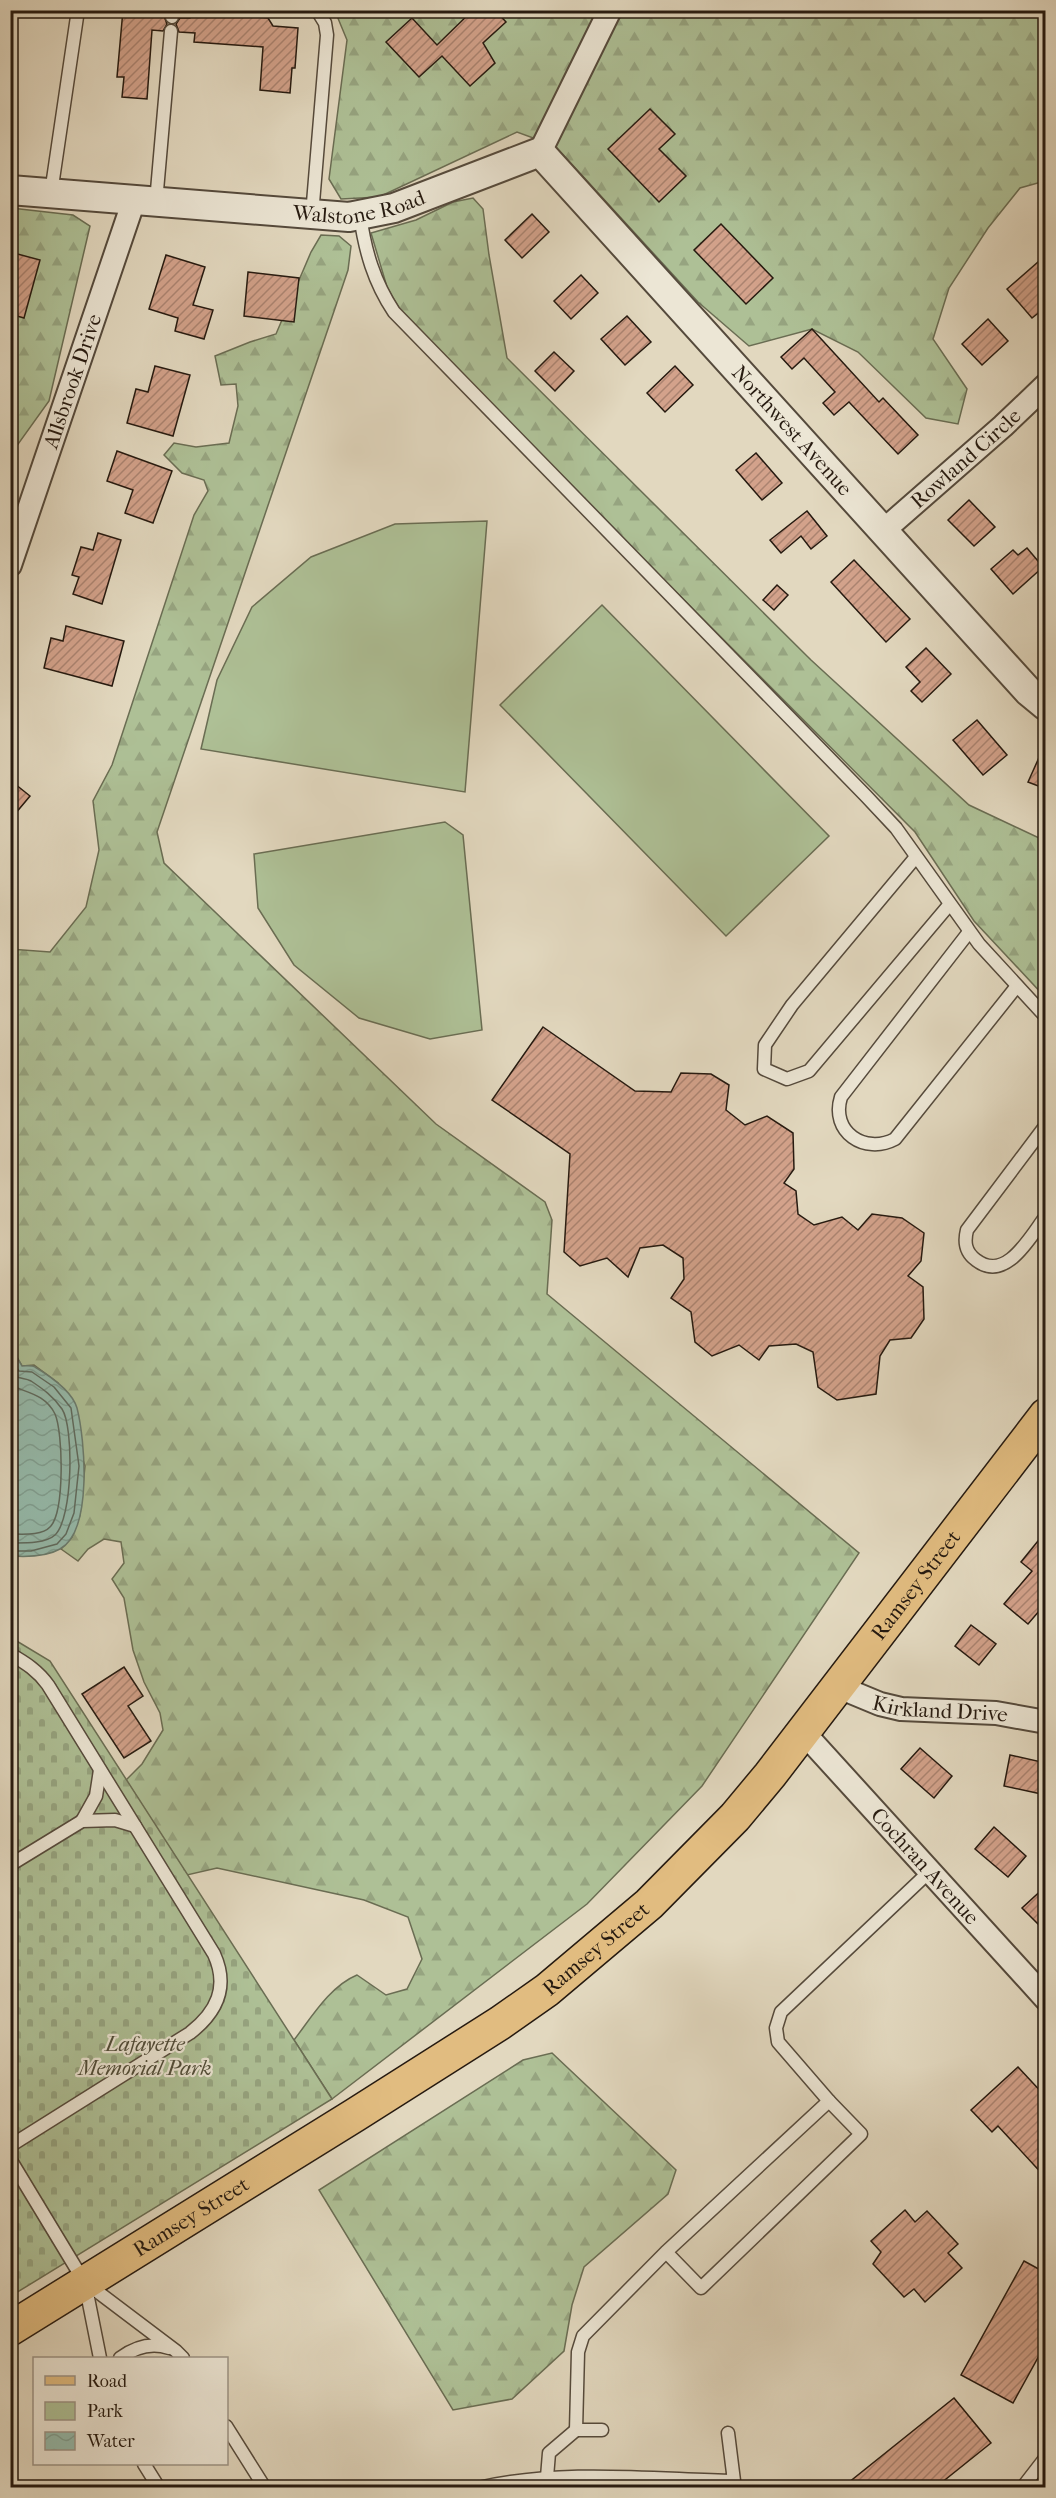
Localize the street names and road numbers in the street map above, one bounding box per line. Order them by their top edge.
street label: Walstone Road [291,185,429,229]
street label: Allsbrook Drive [38,311,106,453]
street label: Northwest Avenue [727,360,857,500]
street label: Rowland Circle [906,404,1026,513]
street label: Ramsey Street [866,1525,966,1645]
street label: Kirkland Drive [870,1691,1010,1727]
street label: Cochran Avenue [866,1803,984,1929]
street label: Ramsey Street [538,1897,654,2000]
street label: Ramsey Street [129,2172,254,2262]

